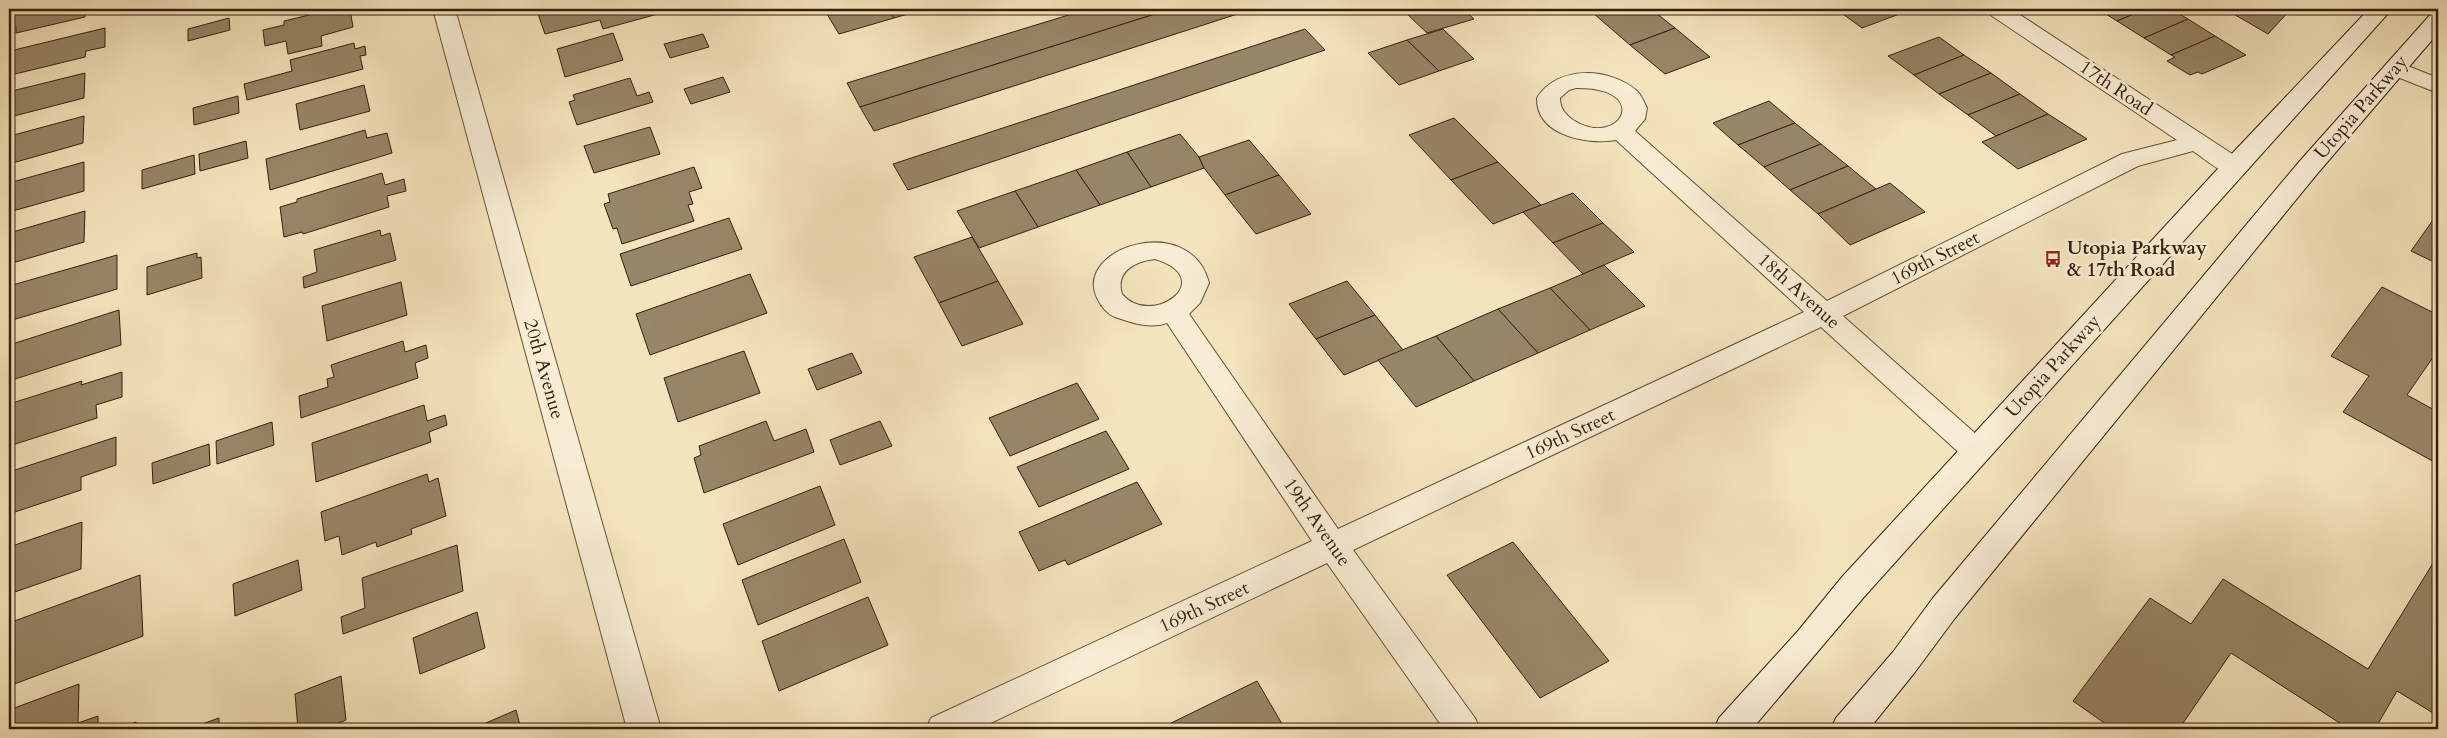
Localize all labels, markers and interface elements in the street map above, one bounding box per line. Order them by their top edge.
street label: Utopia Parkway [2308,49,2414,165]
street label: 17th Road [2074,54,2158,122]
street label: 169th Street [1886,225,1984,291]
place label: Utopia Parkway & 17th Road [2067,235,2207,283]
street label: 18th Avenue [1752,247,1846,335]
bus stop icon: Utopia Parkway & 17th Road [2043,249,2063,269]
street label: Utopia Parkway [2000,309,2106,423]
street label: 20th Avenue [517,316,571,422]
street label: 169th Street [1521,402,1619,466]
street label: 19th Avenue [1277,473,1357,571]
street label: 169th Street [1155,575,1253,639]

